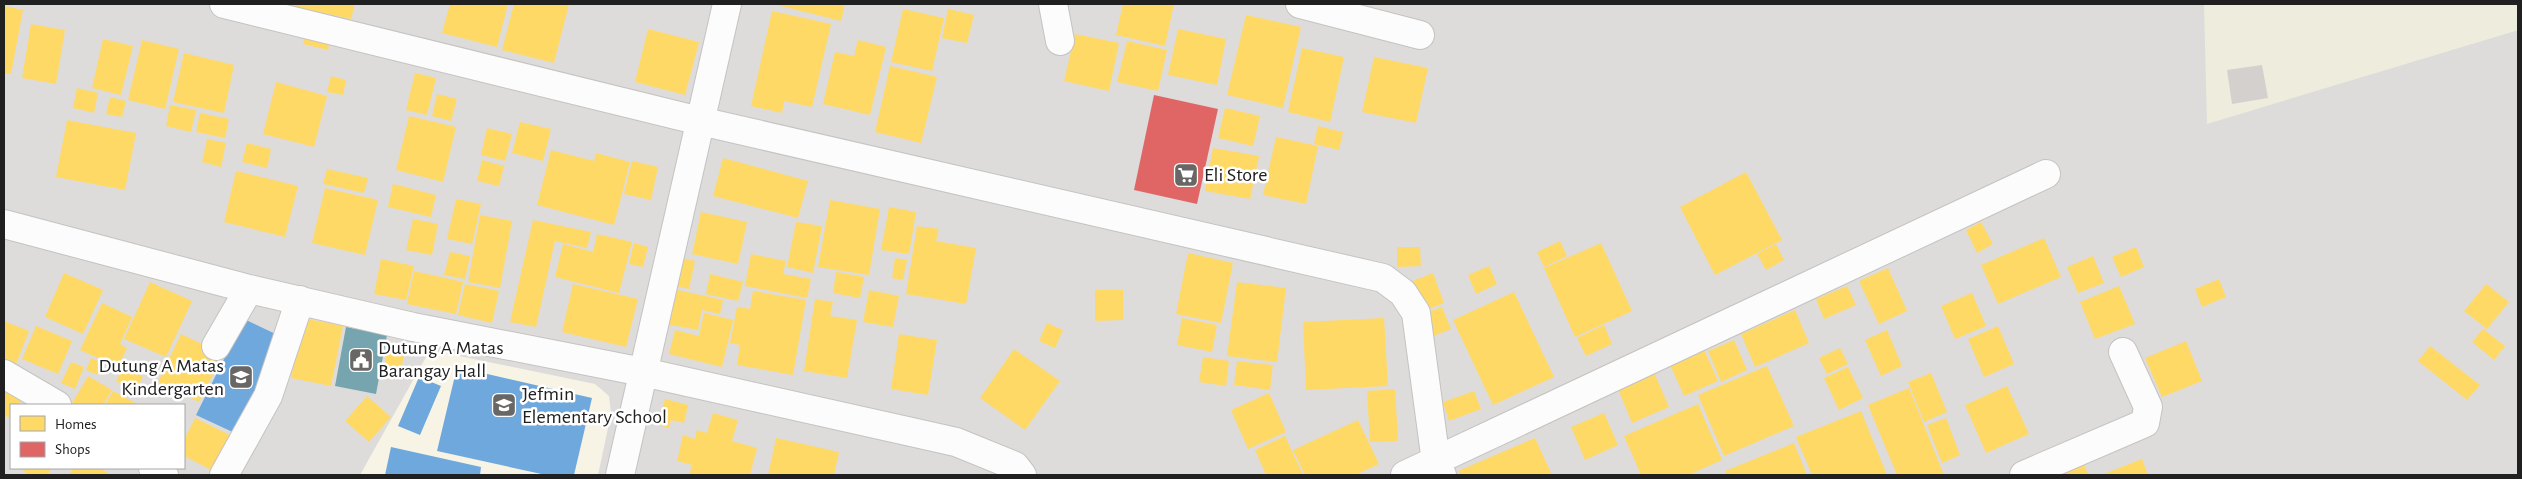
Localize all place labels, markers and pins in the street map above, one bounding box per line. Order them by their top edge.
supermarket icon: Eli Store [1173,162,1199,188]
place label: Eli Store [1204,165,1268,185]
place label: Dutung A Matas Barangay Hall [378,338,504,381]
public building icon: Dutung A Matas Barangay Hall [348,347,374,373]
place label: Dutung A Matas Kindergarten [98,356,224,399]
school or university icon: Dutung A Matas Kindergarten [228,364,254,390]
place label: Jefmin Elementary School [522,384,667,427]
school or university icon: Jefmin Elementary School [491,392,517,418]

